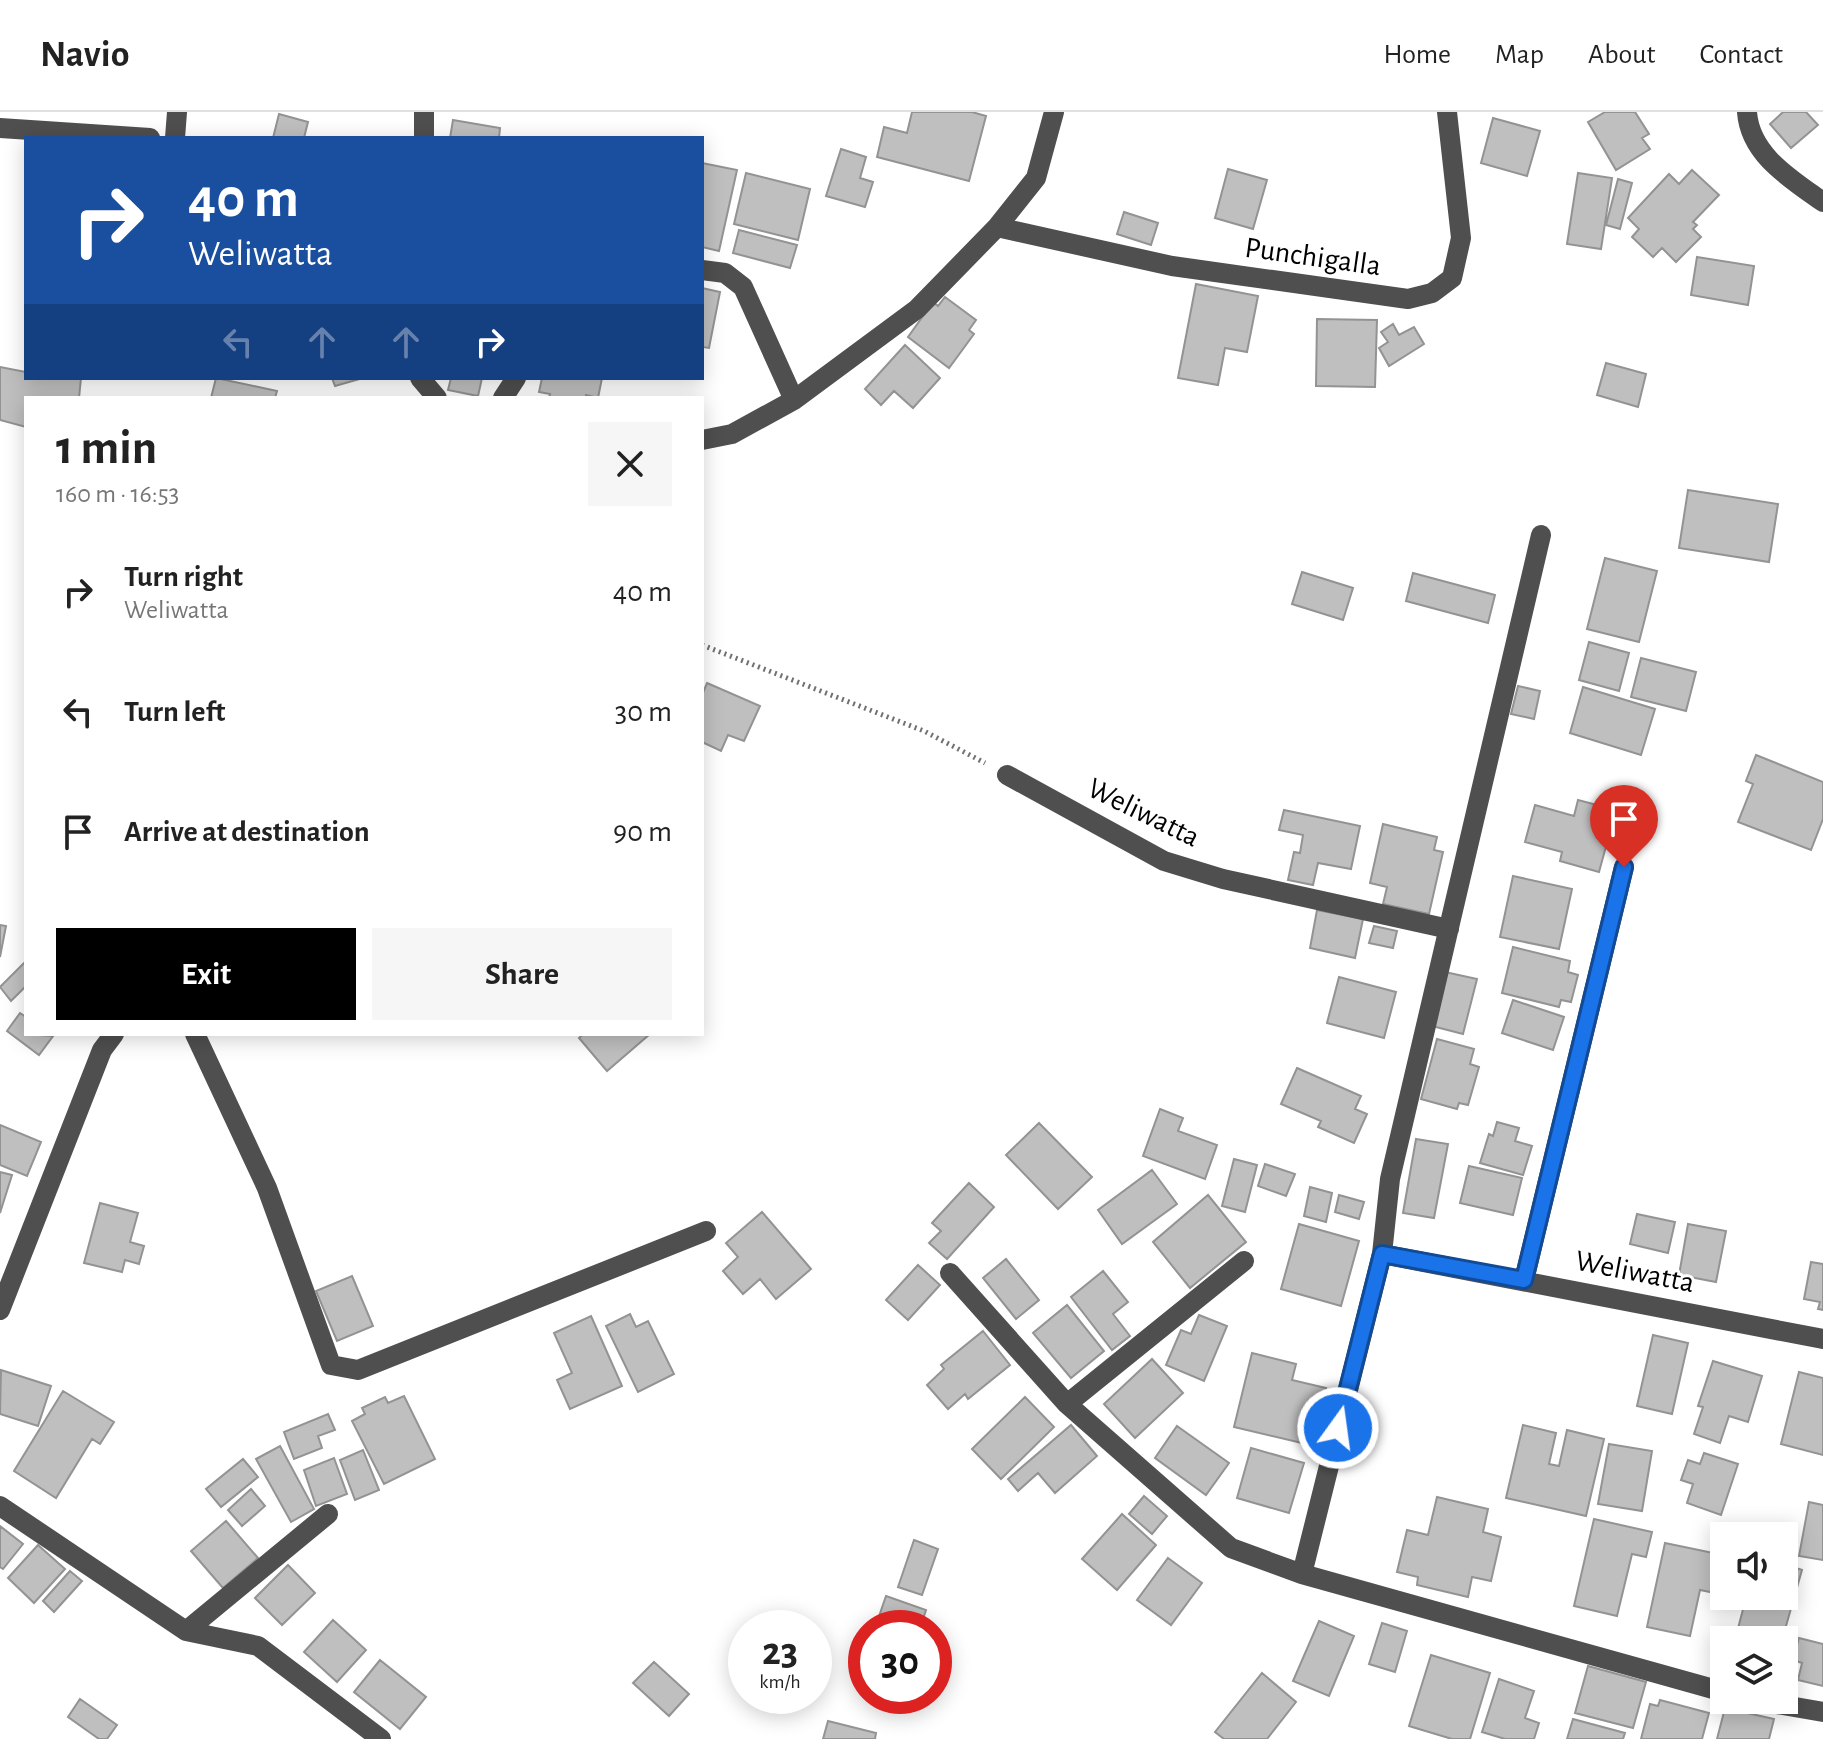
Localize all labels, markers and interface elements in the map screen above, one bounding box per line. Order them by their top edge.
text: Navio [40,36,129,74]
text: Home [1384,41,1451,69]
text: Map [1495,41,1544,69]
text: About [1588,41,1656,69]
text: Contact [1700,41,1783,69]
icon: right [56,168,160,272]
text: 40 m [188,171,299,227]
street label: Punchigalla [1243,233,1383,281]
text: Weliwatta [188,236,333,272]
icon: left [216,320,260,364]
icon: ahead [300,320,344,364]
icon: ahead [384,320,428,364]
icon: right [468,320,512,364]
button: close [588,422,672,506]
text: 1 min [56,425,157,473]
text: 160 m · 16:53 [56,481,179,507]
text: Turn right [124,562,243,592]
icon: right [56,570,100,614]
text: 40 m [613,577,672,607]
text: Weliwatta [124,597,228,623]
icon: left [56,690,100,734]
text: Turn left [124,697,225,727]
text: 30 m [615,697,672,727]
street label: Weliwatta [1083,773,1204,853]
pin [1590,785,1658,867]
icon: arrive [1602,797,1646,841]
icon: arrive [56,810,100,854]
text: Arrive at destination [124,817,370,847]
text: 90 m [613,817,672,847]
button: Exit [56,928,356,1020]
button: Share [372,928,672,1020]
street label: Weliwatta [1573,1246,1697,1298]
position arrow [1296,1386,1380,1470]
map controls [1710,1522,1798,1714]
button: sound [1710,1522,1798,1610]
speed limit sign: 30 [848,1610,952,1714]
button: layers [1710,1626,1798,1714]
text: 23 [762,1632,798,1672]
text: km/h [759,1672,801,1692]

